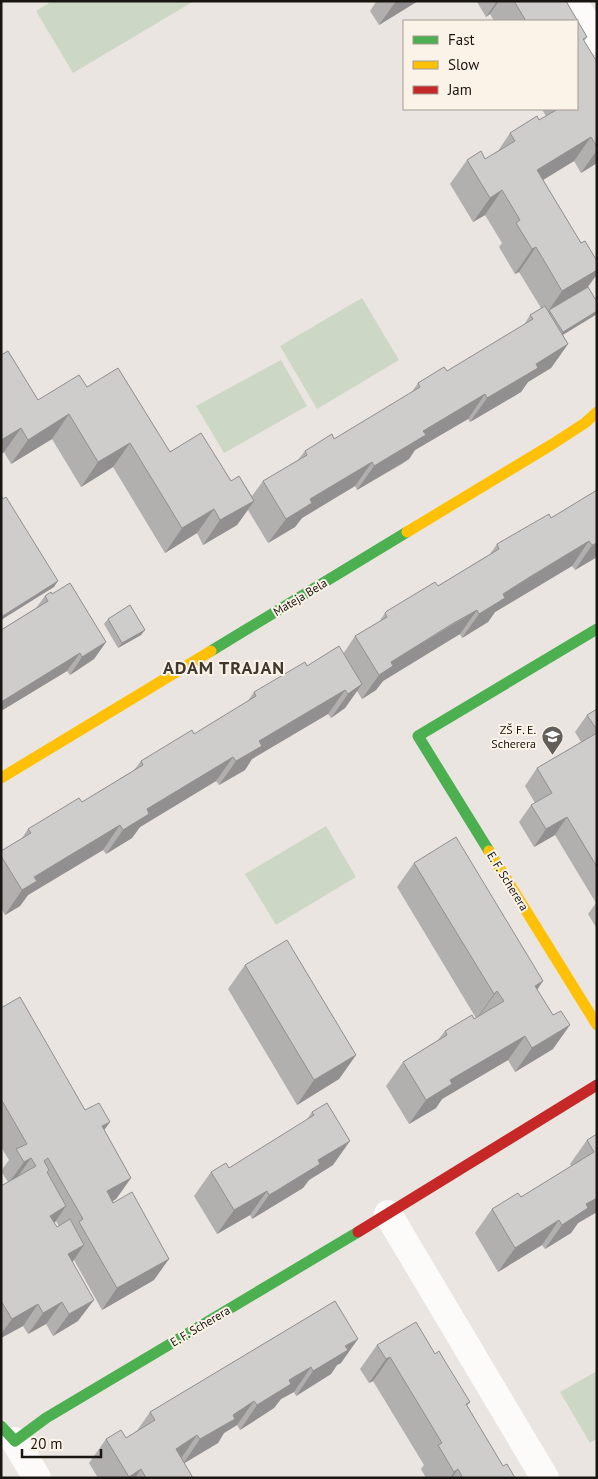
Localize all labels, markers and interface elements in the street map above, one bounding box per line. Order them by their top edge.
legend [403,20,578,110]
text: Fast [448,30,475,49]
text: Slow [448,55,479,74]
text: Jam [447,80,472,99]
street label: Mateja Bela [270,575,330,619]
district label: ADAM TRAJAN [163,656,285,679]
place label: ZŠ F. E. Scherera [491,722,536,751]
school or university icon: ZŠ F. E. Scherera [540,724,564,755]
street label: E. F. Scherera [484,849,532,913]
street label: E. F. Scherera [167,1302,233,1350]
scale bar [22,1426,101,1458]
text: 20 m [30,1434,63,1453]

